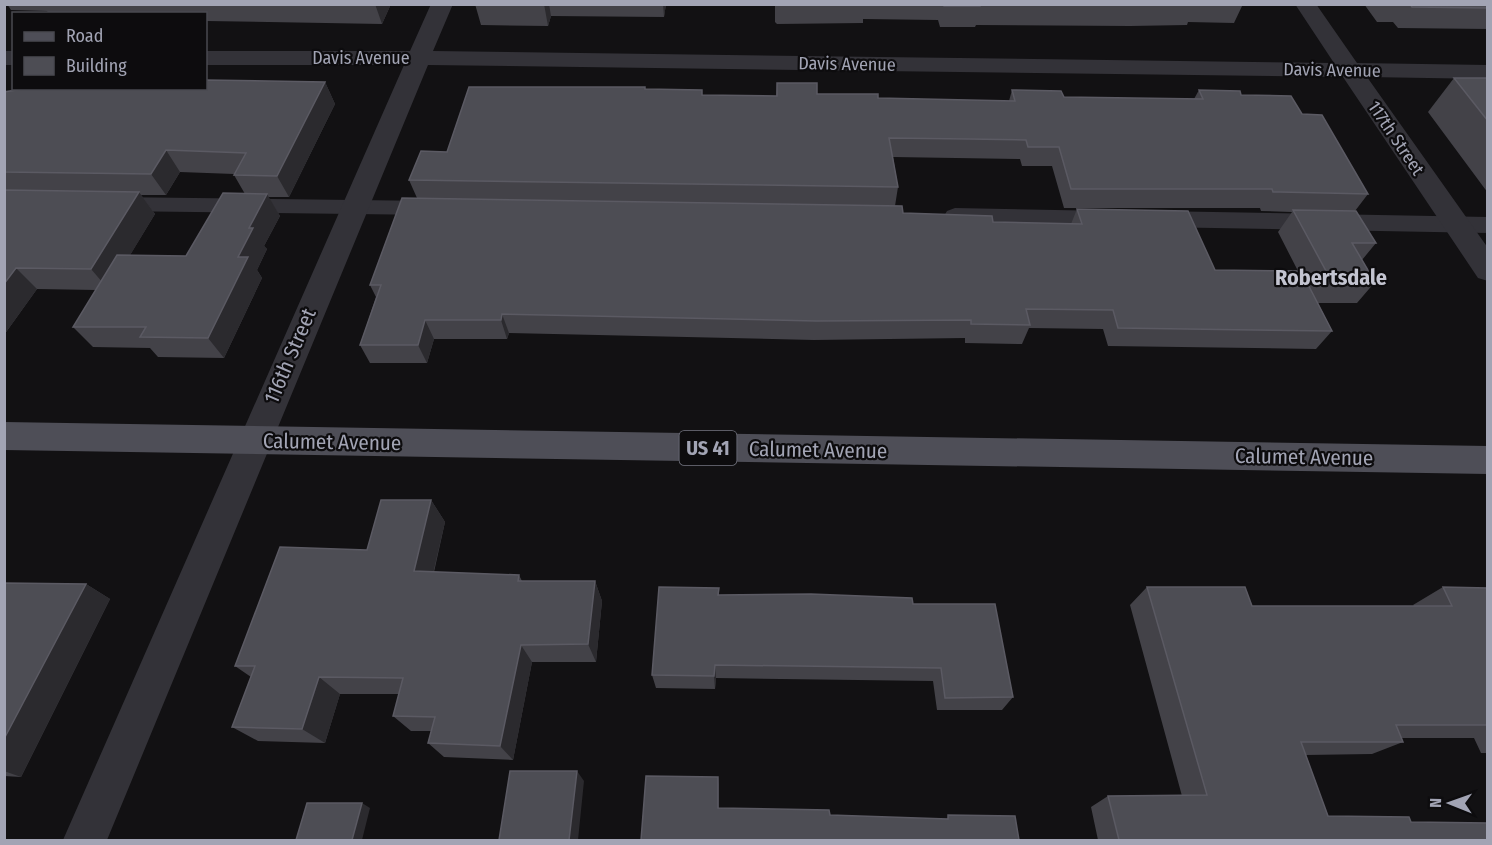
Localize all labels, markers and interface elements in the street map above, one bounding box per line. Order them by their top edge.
legend [12,12,207,90]
text: Road [66,25,103,47]
street label: Davis Avenue [312,47,410,69]
street label: Davis Avenue [798,52,896,76]
text: Building [66,55,127,77]
street label: Davis Avenue [1283,58,1381,82]
street label: 117th Street [1363,97,1429,179]
district label: Robertsdale [1275,264,1387,291]
street label: 116th Street [258,304,322,408]
street label: Calumet Avenue [263,428,401,456]
road number: US 41 [680,431,736,465]
street label: Calumet Avenue [749,436,887,464]
street label: Calumet Avenue [1235,443,1373,471]
north arrow [1420,773,1480,833]
text: N [1426,798,1445,808]

